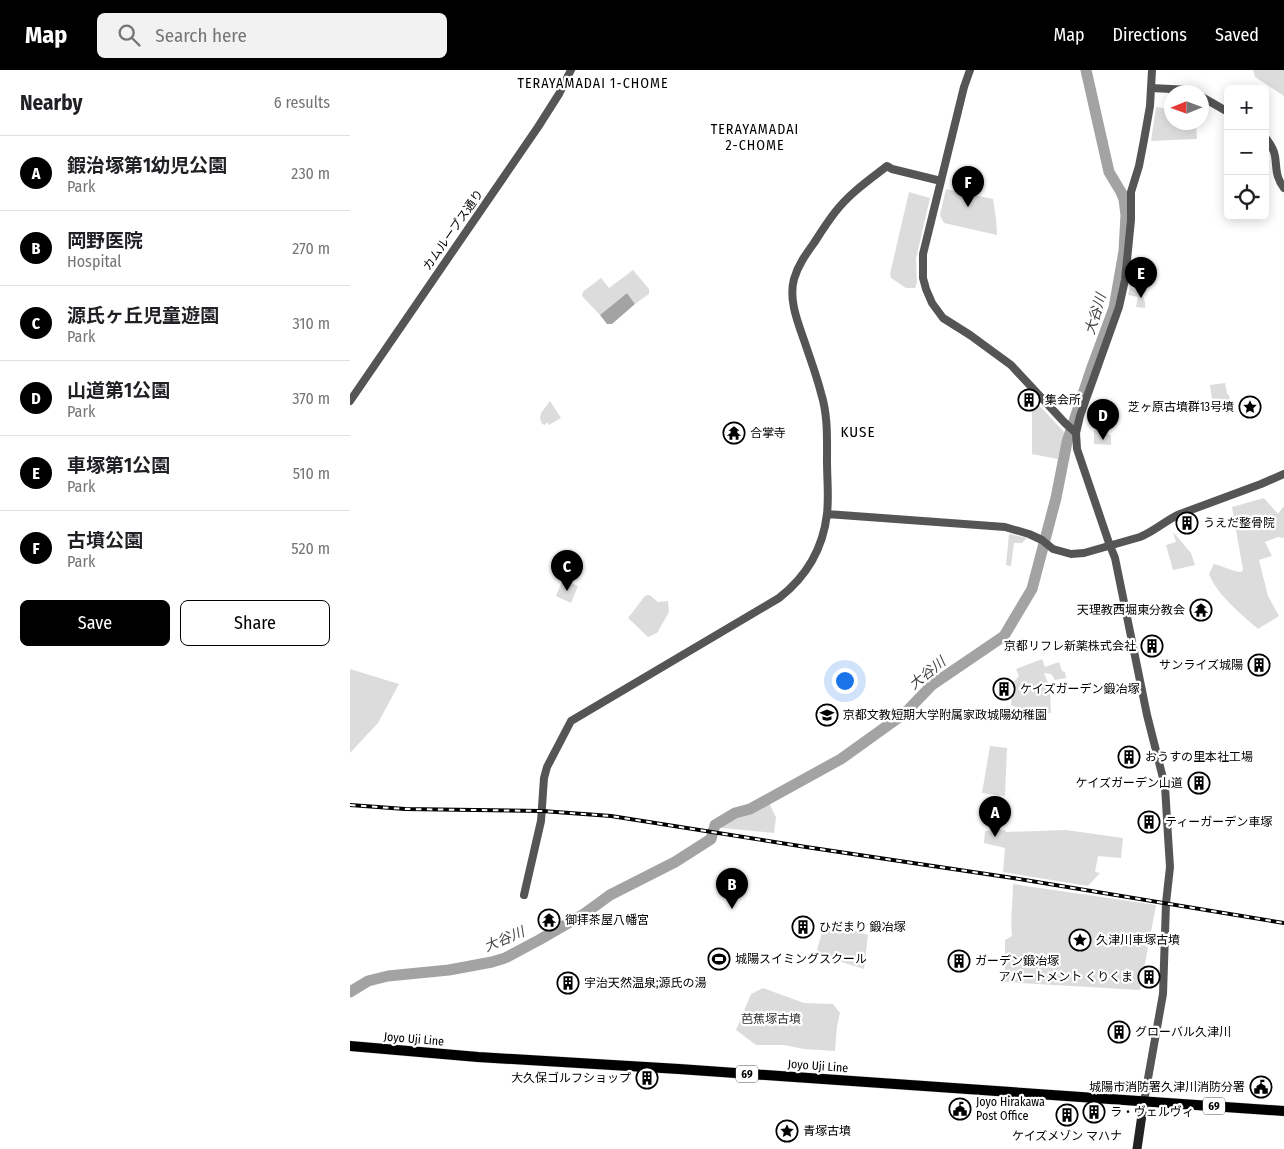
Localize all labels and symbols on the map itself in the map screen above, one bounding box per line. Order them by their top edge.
district label: TERAYAMADAI 1-CHOME [517,75,669,92]
north arrow [1164,85,1209,130]
district label: TERAYAMADAI 2-CHOME [711,121,799,154]
pin: F [952,166,984,207]
street label: カムループス通り [420,187,486,273]
pin: E [1125,257,1157,298]
water label: 大谷川 [1081,290,1110,337]
building icon: 集会所 [1017,388,1041,412]
place label: 集会所 [1045,393,1081,407]
place icon: 芝ヶ原古墳群13号墳 [1238,395,1262,419]
pin: D [1087,399,1119,440]
place label: 芝ヶ原古墳群13号墳 [1128,400,1234,414]
temple icon: 合掌寺 [722,421,746,445]
district label: KUSE [840,423,876,441]
place label: 合掌寺 [750,426,786,440]
building icon: うえだ整骨院 [1175,511,1199,535]
place label: うえだ整骨院 [1203,516,1275,530]
pin: C [551,550,583,591]
temple icon: 天理教西堀東分教会 [1189,598,1213,622]
place label: 天理教西堀東分教会 [1077,603,1185,617]
building icon: 京都リフレ新薬株式会社 [1140,634,1164,658]
place label: 京都リフレ新薬株式会社 [1004,639,1136,653]
water label: 大谷川 [906,652,951,693]
building icon: サンライズ城陽 [1247,653,1271,677]
place label: サンライズ城陽 [1159,658,1243,672]
your location [832,668,858,694]
building icon: ケイズガーデン鍛冶塚 [992,677,1016,701]
place label: ケイズガーデン鍛冶塚 [1020,682,1139,696]
school or university icon: 京都文教短期大学附属家政城陽幼稚園 [815,703,839,727]
place label: 京都文教短期大学附属家政城陽幼稚園 [843,708,1047,722]
building icon: おうすの里本社工場 [1117,745,1141,769]
place label: おうすの里本社工場 [1145,750,1253,764]
building icon: ケイズガーデン山道 [1187,771,1211,795]
place label: ケイズガーデン山道 [1076,776,1183,790]
pin: A [979,796,1011,837]
building icon: ティーガーデン車塚 [1137,810,1161,834]
place label: ティーガーデン車塚 [1165,815,1272,829]
pin: B [716,868,748,909]
temple icon: 御拝茶屋八幡宮 [537,908,561,932]
place label: 御拝茶屋八幡宮 [565,913,649,927]
building icon: ひだまり 鍛冶塚 [791,915,815,939]
place label: ひだまり 鍛冶塚 [819,920,906,934]
water label: 大谷川 [482,923,529,955]
place icon: 久津川車塚古墳 [1068,928,1092,952]
place label: 久津川車塚古墳 [1096,933,1180,947]
sports icon: 城陽スイミングスクール [707,947,731,971]
building icon: ガーデン鍛冶塚 [947,949,971,973]
place label: 城陽スイミングスクール [735,952,867,966]
place label: ガーデン鍛冶塚 [975,954,1059,968]
building icon: アパートメント くりくま [1137,965,1161,989]
place label: アパートメント くりくま [998,970,1133,984]
building icon: 宇治天然温泉;源氏の湯 [556,971,580,995]
place label: 宇治天然温泉;源氏の湯 [584,976,707,990]
park label: 芭蕉塚古墳 [741,1012,801,1026]
building icon: グローバル久津川 [1107,1020,1131,1044]
place label: グローバル久津川 [1135,1025,1231,1039]
street label: Joyo Uji Line [383,1029,445,1049]
street label: Joyo Uji Line [787,1057,849,1075]
building icon: 大久保ゴルフショップ [635,1066,659,1090]
road number: 69 [736,1066,758,1082]
place label: 大久保ゴルフショップ [511,1071,631,1085]
public building icon: 城陽市消防署久津川消防分署 [1249,1075,1273,1099]
place label: 城陽市消防署久津川消防分署 [1089,1080,1245,1094]
place label: Joyo Hirakawa Post Office [976,1095,1045,1123]
public building icon: Joyo Hirakawa Post Office [948,1097,972,1121]
road number: 69 [1203,1098,1225,1114]
building icon: ラ・ヴェルヴィ [1082,1100,1106,1124]
building icon: ケイズメゾン マハナ [1055,1103,1079,1127]
place label: ラ・ヴェルヴィ [1110,1105,1194,1119]
place icon: 青塚古墳 [775,1119,799,1143]
place label: 青塚古墳 [803,1124,851,1138]
place label: ケイズメゾン マハナ [1012,1129,1122,1143]

